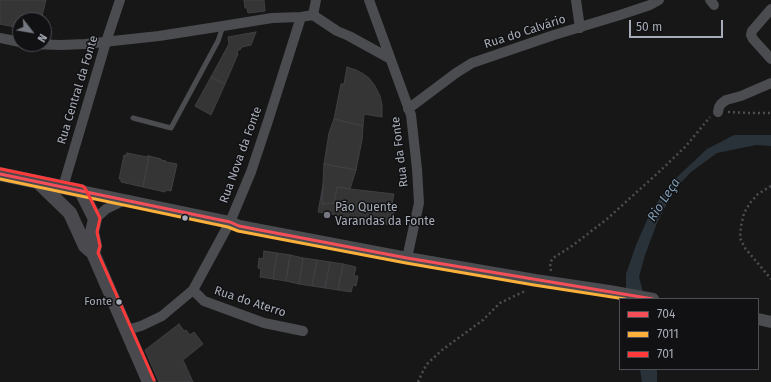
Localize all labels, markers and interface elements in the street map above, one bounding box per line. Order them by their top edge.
north arrow [12,12,52,52]
street label: Rua do Calvário [482,12,568,52]
scale bar [631,12,725,38]
text: 50 m [636,20,662,34]
text: N [34,31,49,44]
street label: Rua Central da Fonte [55,34,101,146]
street label: Rua Nova da Fonte [217,105,265,205]
street label: Rua da Fonte [389,116,411,188]
water label: Rio Leça [644,176,684,224]
place label: Pão Quente Varandas da Fonte [335,201,435,229]
marker: Pão Quente Varandas da Fonte [322,210,332,220]
unlabelled marker [180,213,190,223]
street label: Rua do Aterro [212,284,288,320]
place label: Fonte [84,295,112,309]
marker: Fonte [114,297,124,307]
legend [619,298,759,370]
text: 704 [657,307,675,321]
text: 7011 [657,327,679,341]
text: 701 [657,347,674,361]

